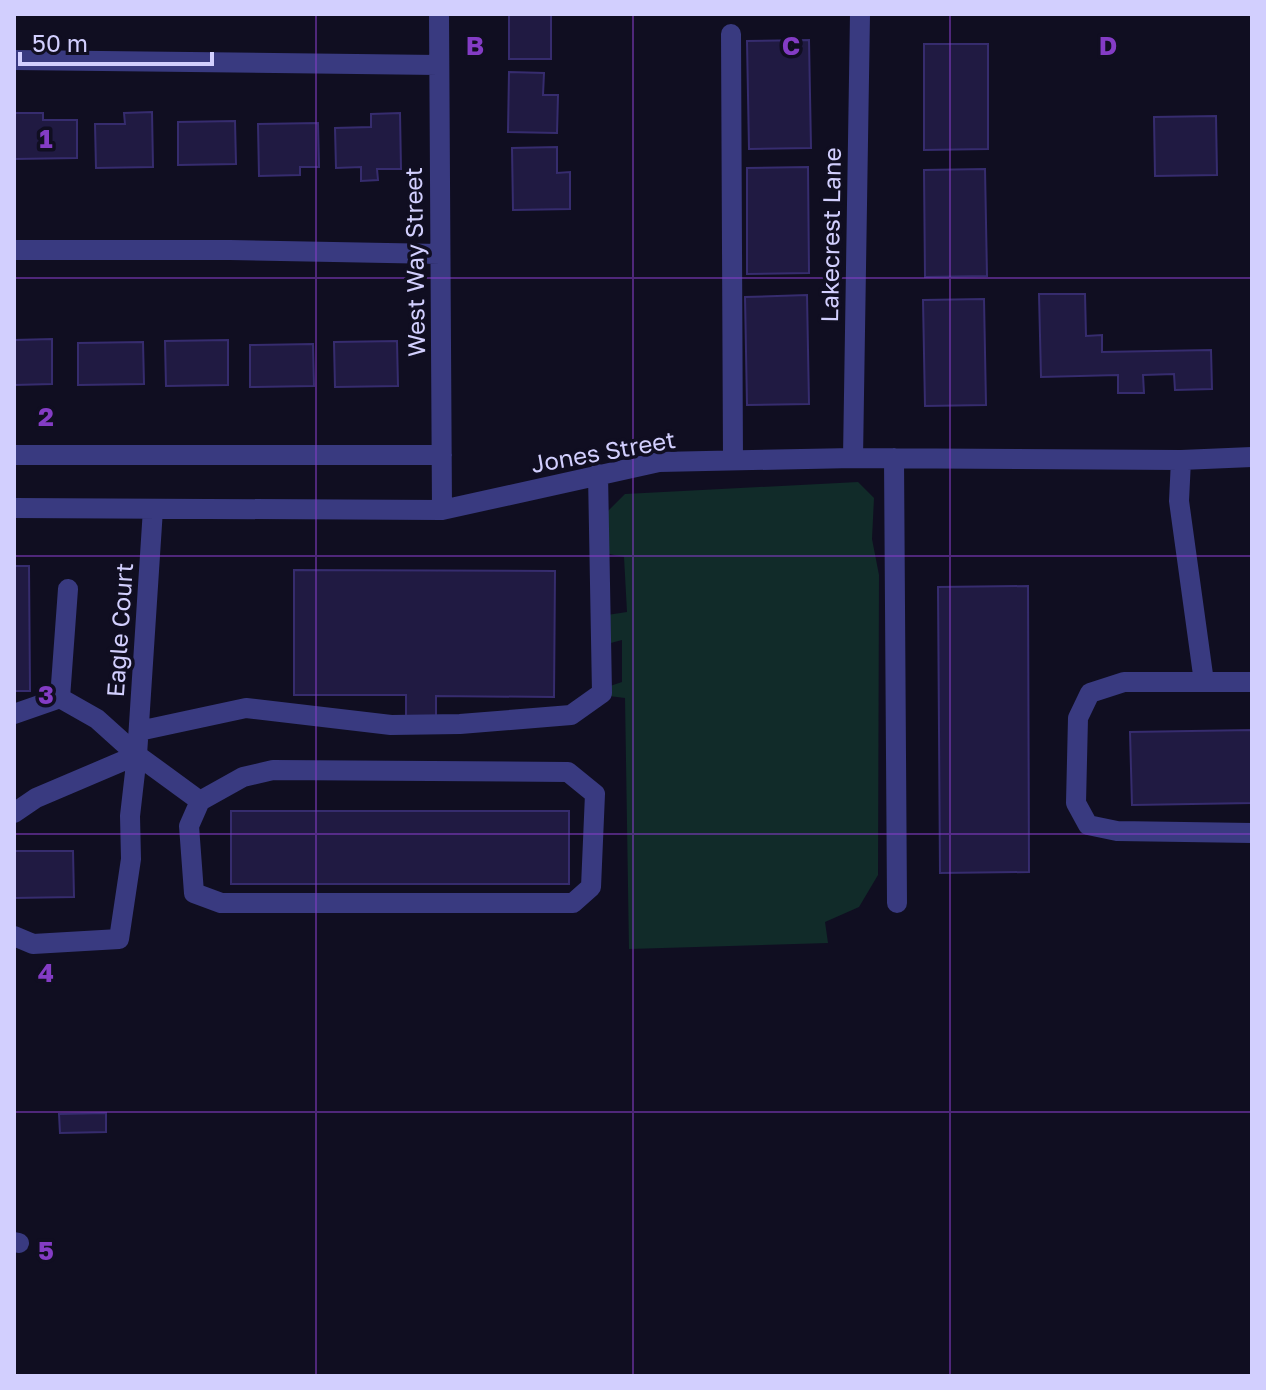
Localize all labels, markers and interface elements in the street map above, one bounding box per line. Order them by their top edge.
scale bar [20,16,212,66]
text: 50 m [32,28,88,57]
text: B [466,30,484,61]
text: C [782,30,800,61]
text: D [1099,30,1117,61]
text: 1 [39,123,53,154]
street label: Lakecrest Lane [814,147,846,323]
street label: West Way Street [398,167,430,357]
text: 2 [38,401,54,432]
street label: Jones Street [529,424,677,478]
street label: Eagle Court [100,562,138,698]
text: 3 [38,679,54,710]
text: 4 [38,957,54,988]
text: 5 [38,1235,54,1266]

